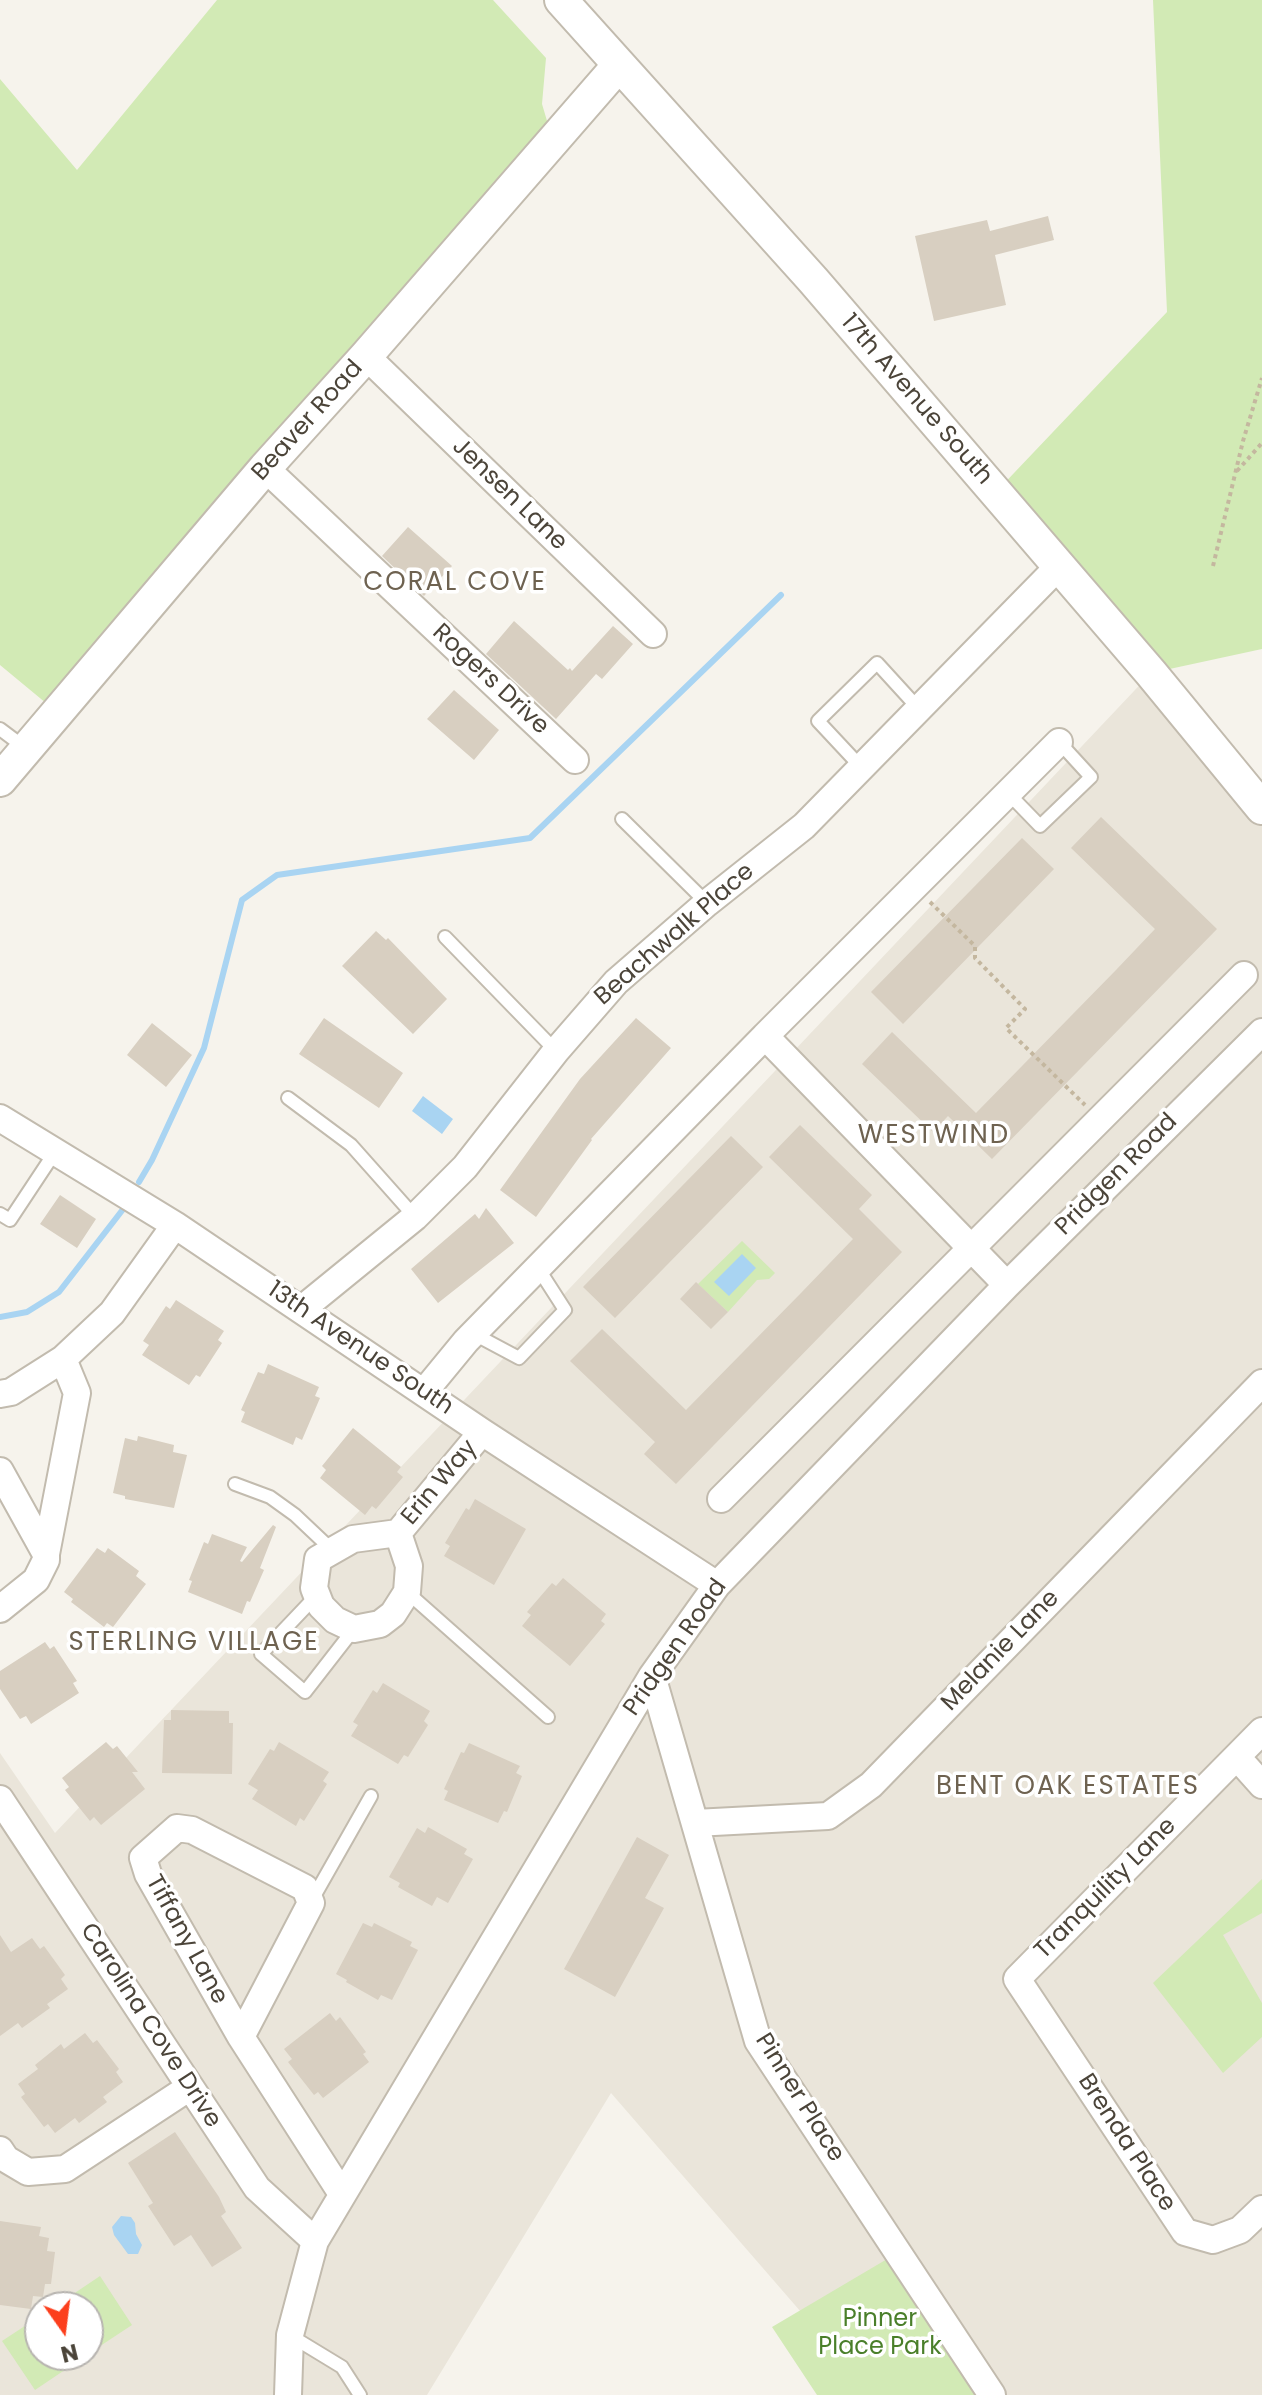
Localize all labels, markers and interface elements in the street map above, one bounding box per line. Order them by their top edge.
street label: 17th Avenue South [834,309,998,491]
street label: Beaver Road [246,355,370,487]
street label: Jensen Lane [445,433,573,557]
district label: CORAL COVE [363,567,547,599]
street label: Rogers Drive [426,619,554,741]
street label: Beachwalk Place [589,858,761,1012]
street label: Pridgen Road [1050,1108,1184,1242]
district label: WESTWIND [858,1120,1010,1152]
street label: 13th Avenue South [262,1276,458,1422]
street label: Erin Way [396,1435,484,1531]
street label: Pridgen Road [618,1574,734,1722]
street label: Melanie Lane [936,1585,1066,1717]
district label: STERLING VILLAGE [68,1627,320,1659]
district label: BENT OAK ESTATES [936,1771,1200,1803]
street label: Tranquility Lane [1029,1812,1183,1966]
street label: Tiffany Lane [139,1870,233,2010]
street label: Carolina Cove Drive [73,1918,227,2134]
street label: Pinner Place [748,2028,850,2168]
street label: Brenda Place [1071,2069,1181,2217]
north arrow [24,2291,104,2371]
park label: Pinner Place Park [818,2306,942,2362]
text: N [58,2336,81,2370]

